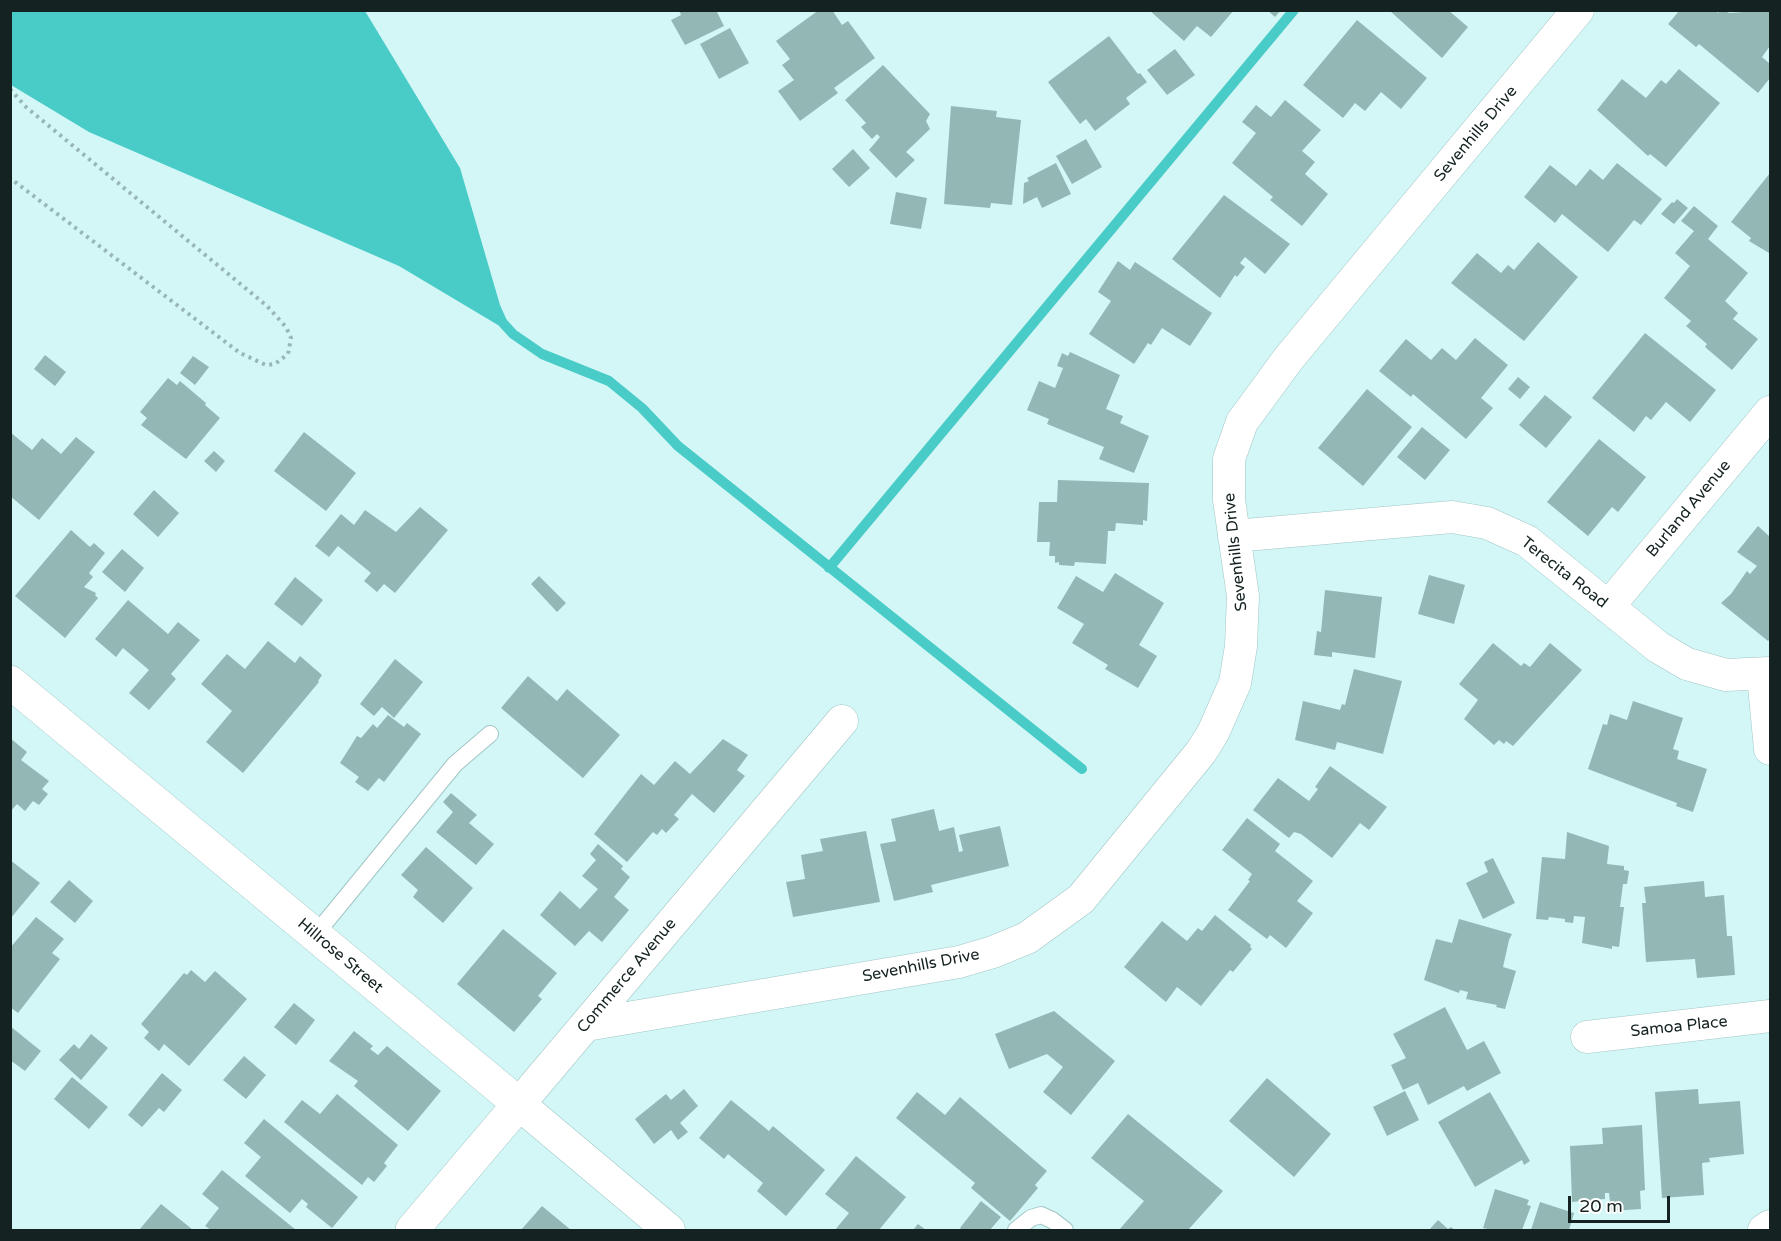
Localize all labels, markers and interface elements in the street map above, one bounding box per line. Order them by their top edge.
street label: Sevenhills Drive [1430,82,1522,186]
street label: Burland Avenue [1643,456,1735,562]
street label: Sevenhills Drive [1220,492,1252,612]
street label: Terecita Road [1517,533,1611,613]
street label: Hillrose Street [293,915,387,997]
street label: Commerce Avenue [573,915,681,1037]
street label: Sevenhills Drive [861,945,981,987]
street label: Samoa Place [1629,1012,1729,1042]
scale bar [1571,1184,1673,1222]
text: 20 m [1579,1195,1623,1217]

